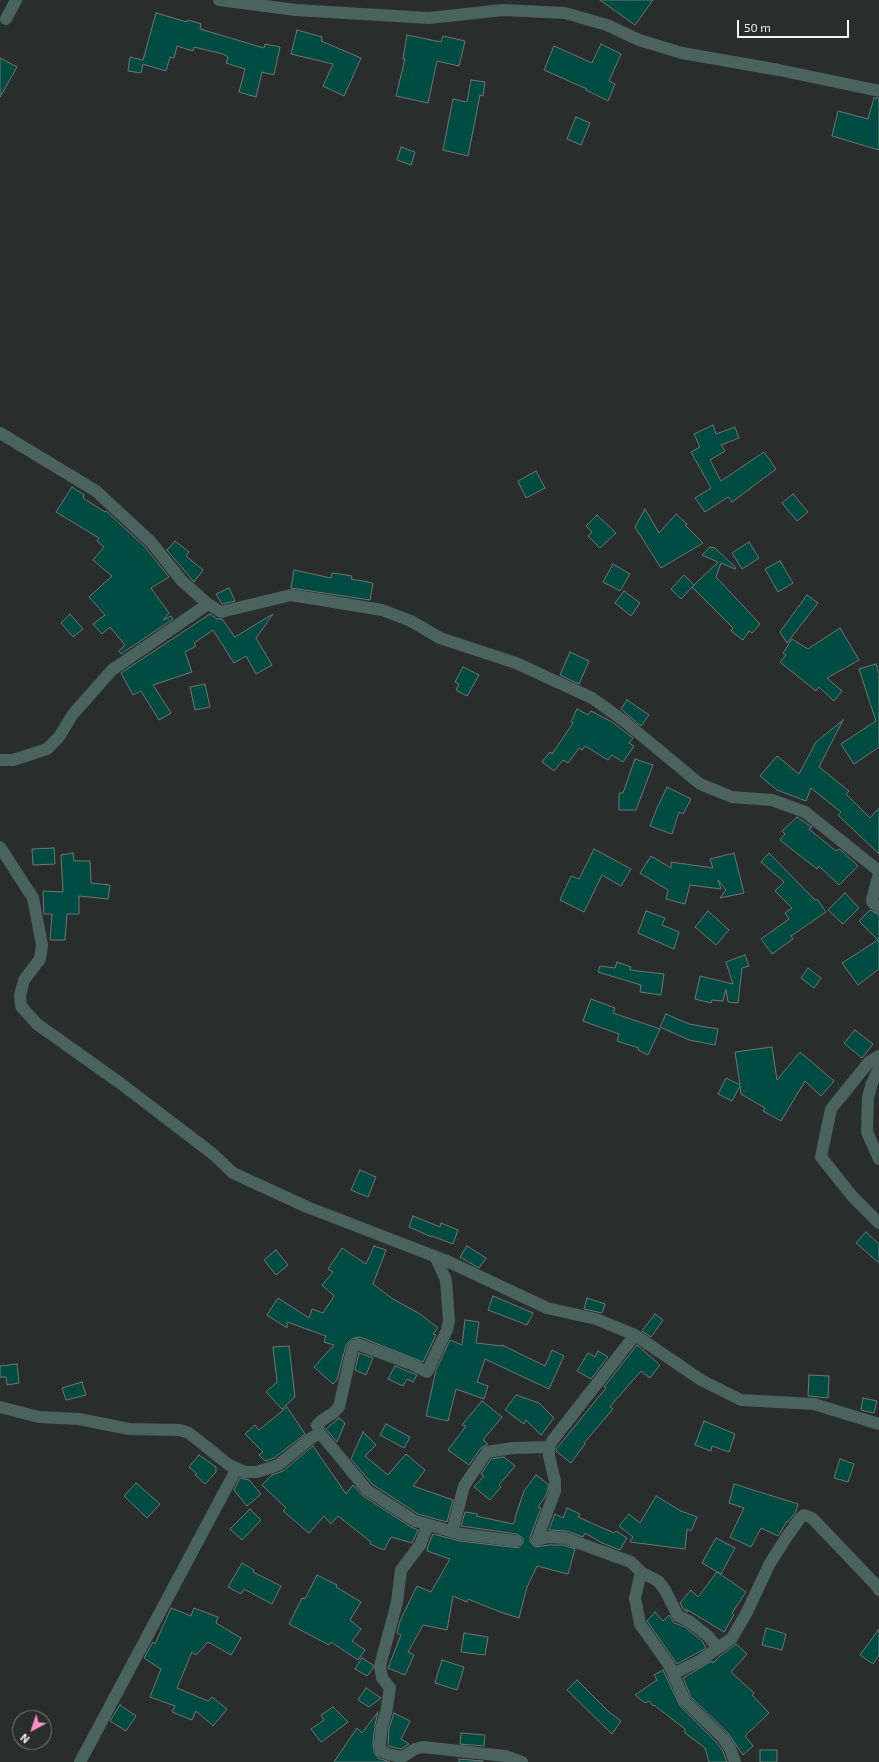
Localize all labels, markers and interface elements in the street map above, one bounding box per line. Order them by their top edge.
scale bar [739,12,851,38]
text: 50 m [744,20,771,34]
north arrow [12,1710,52,1750]
text: N [17,1731,32,1746]

